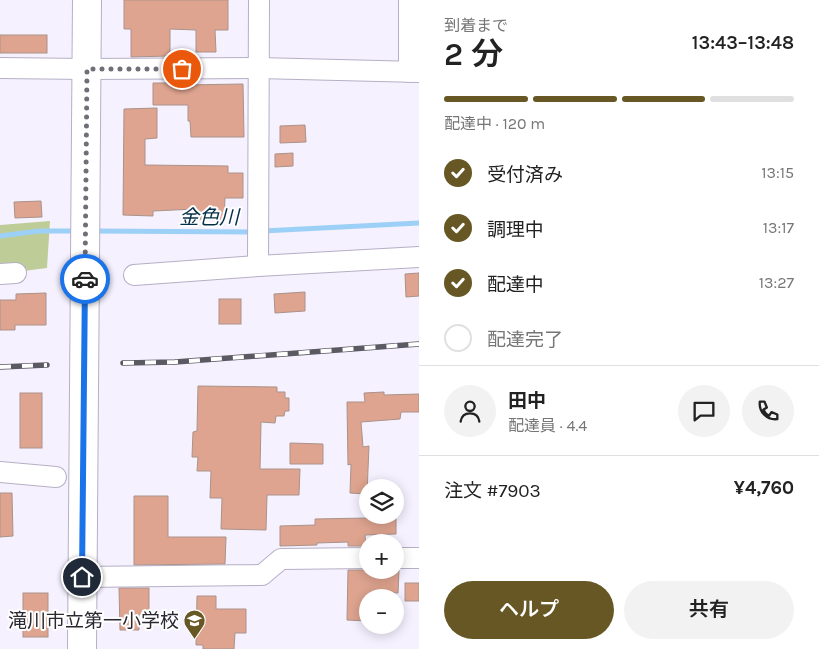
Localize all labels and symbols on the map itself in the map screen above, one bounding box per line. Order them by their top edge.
pin [161,48,203,90]
water label: 金色川 [179,206,241,229]
courier [60,254,110,304]
pin [61,556,103,598]
school or university icon: 滝川市立第一小学校 [183,608,207,639]
place label: 滝川市立第一小学校 [8,610,179,632]

